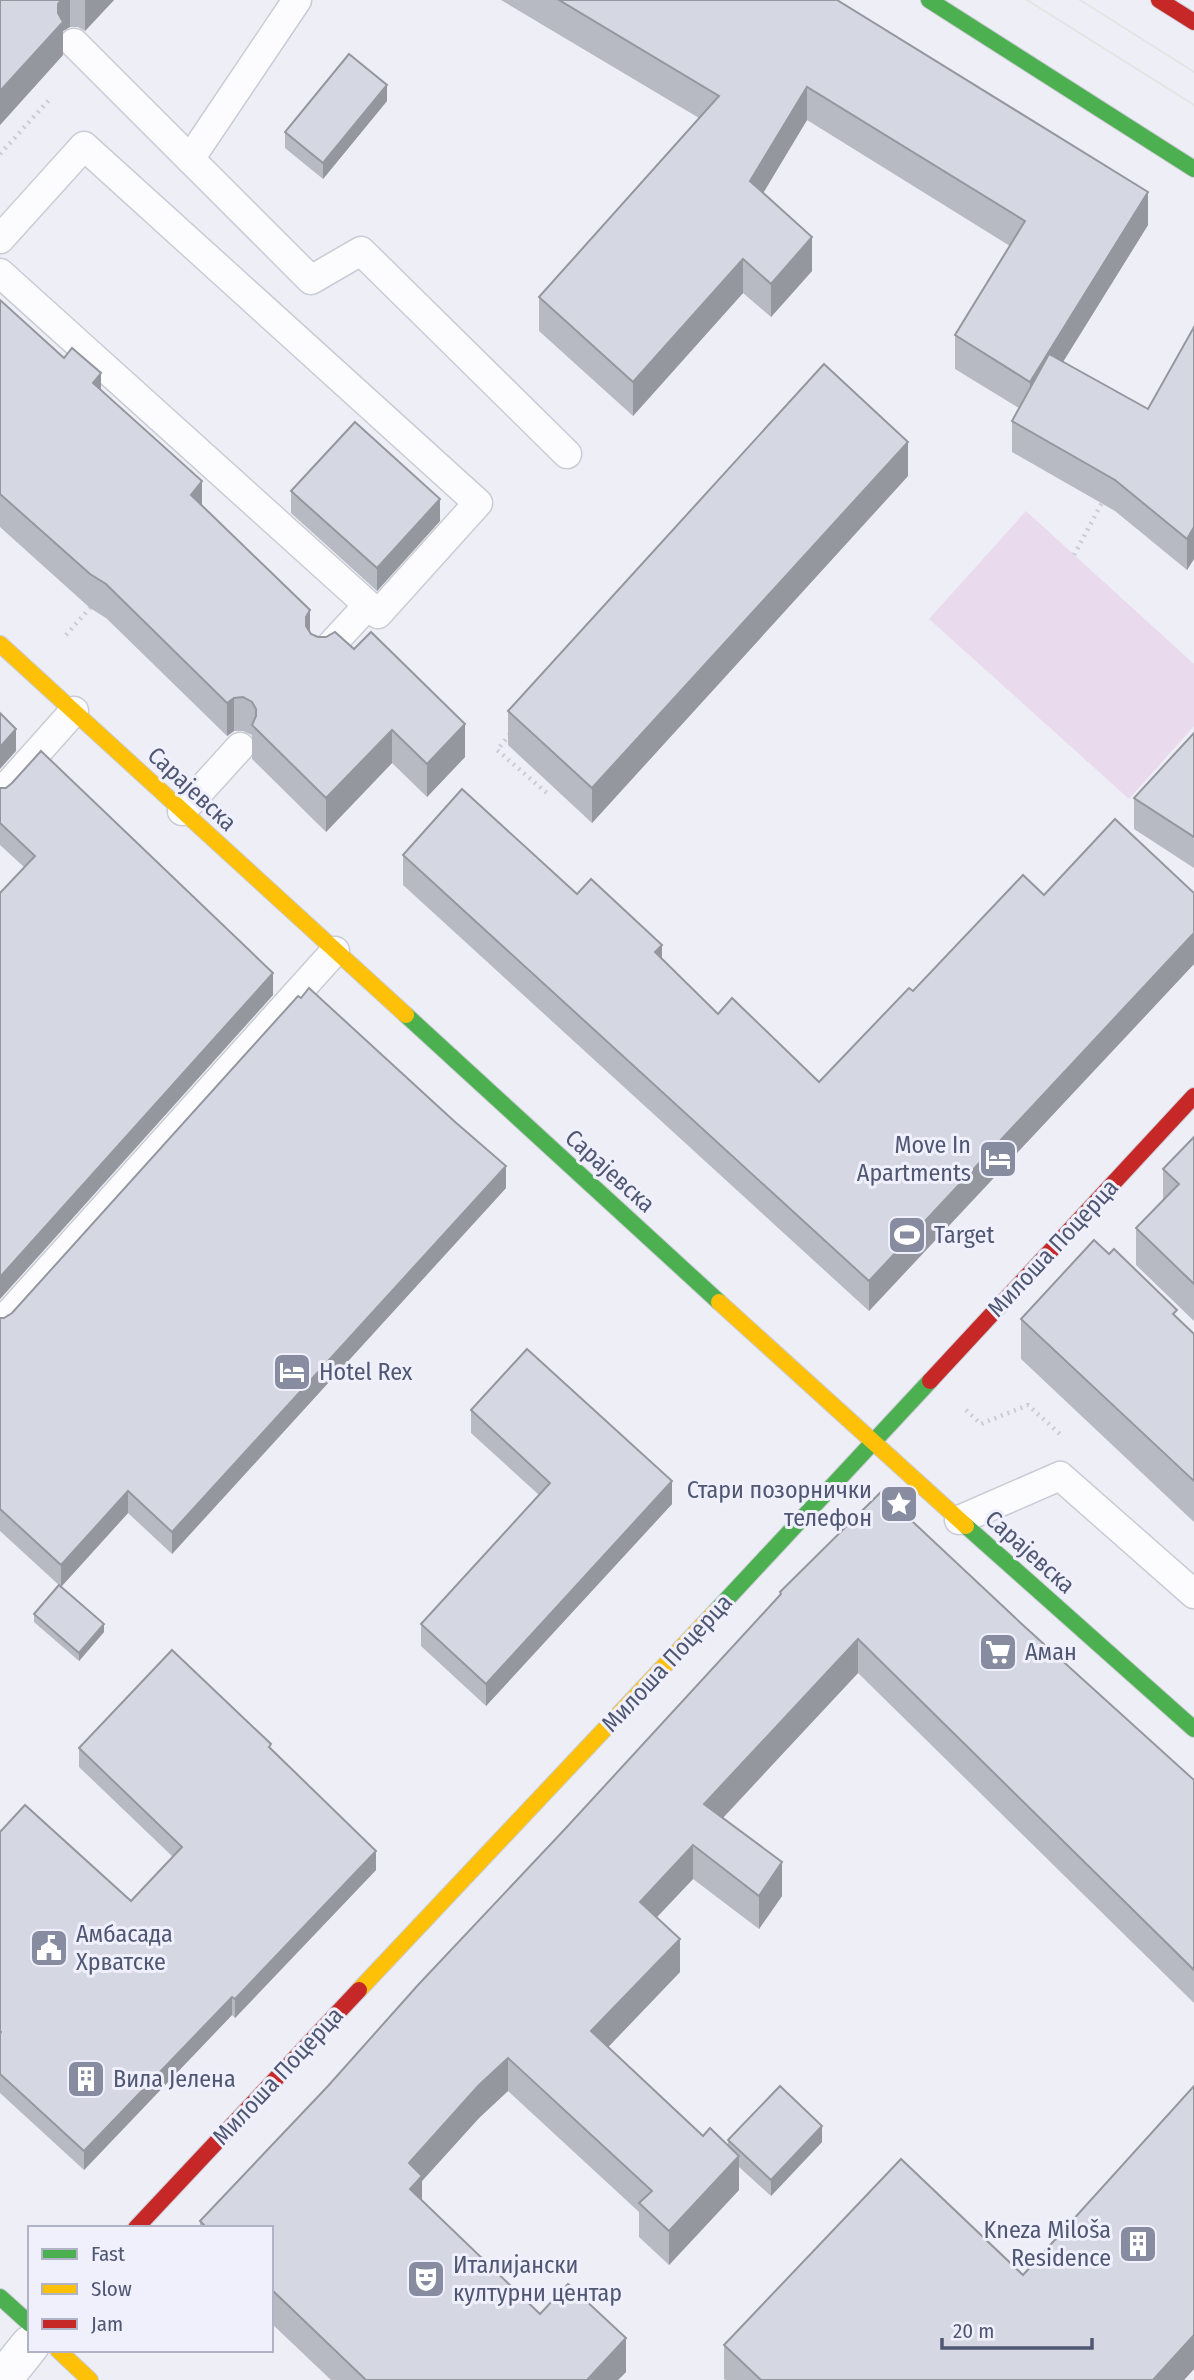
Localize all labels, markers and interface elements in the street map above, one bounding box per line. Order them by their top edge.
street label: Сарајевска [142,741,242,837]
street label: Сарајевска [560,1124,660,1218]
place label: Move In Apartments [857,1131,971,1187]
hotel icon: Move In Apartments [977,1138,1019,1180]
street label: Милоша Поцерца [982,1173,1124,1323]
sports icon: Target [886,1214,928,1256]
place label: Target [934,1221,994,1249]
hotel icon: Hotel Rex [271,1351,313,1393]
place label: Hotel Rex [319,1358,413,1386]
place label: Стари позорнички телефон [687,1476,872,1532]
place icon: Стари позорнички телефон [878,1483,920,1525]
street label: Сарајевска [980,1505,1080,1599]
street label: Милоша Поцерца [596,1588,738,1738]
supermarket icon: Аман [977,1631,1019,1673]
place label: Аман [1025,1638,1077,1666]
place label: Амбасада Хрватске [76,1920,173,1976]
public building icon: Амбасада Хрватске [28,1927,70,1969]
street label: Милоша Поцерца [207,2001,349,2151]
building icon: Вила Јелена [65,2058,107,2100]
place label: Вила Јелена [113,2065,236,2093]
place label: Kneza Miloša Residence [984,2216,1111,2272]
building icon: Kneza Miloša Residence [1117,2223,1159,2265]
legend [28,2226,273,2352]
text: Fast [91,2241,125,2267]
place label: Италијански културни центар [453,2251,622,2307]
theatre icon: Италијански културни центар [405,2258,447,2300]
text: Slow [91,2276,132,2302]
scale bar [942,2306,1092,2350]
text: Jam [91,2311,123,2337]
text: 20 m [953,2318,994,2344]

